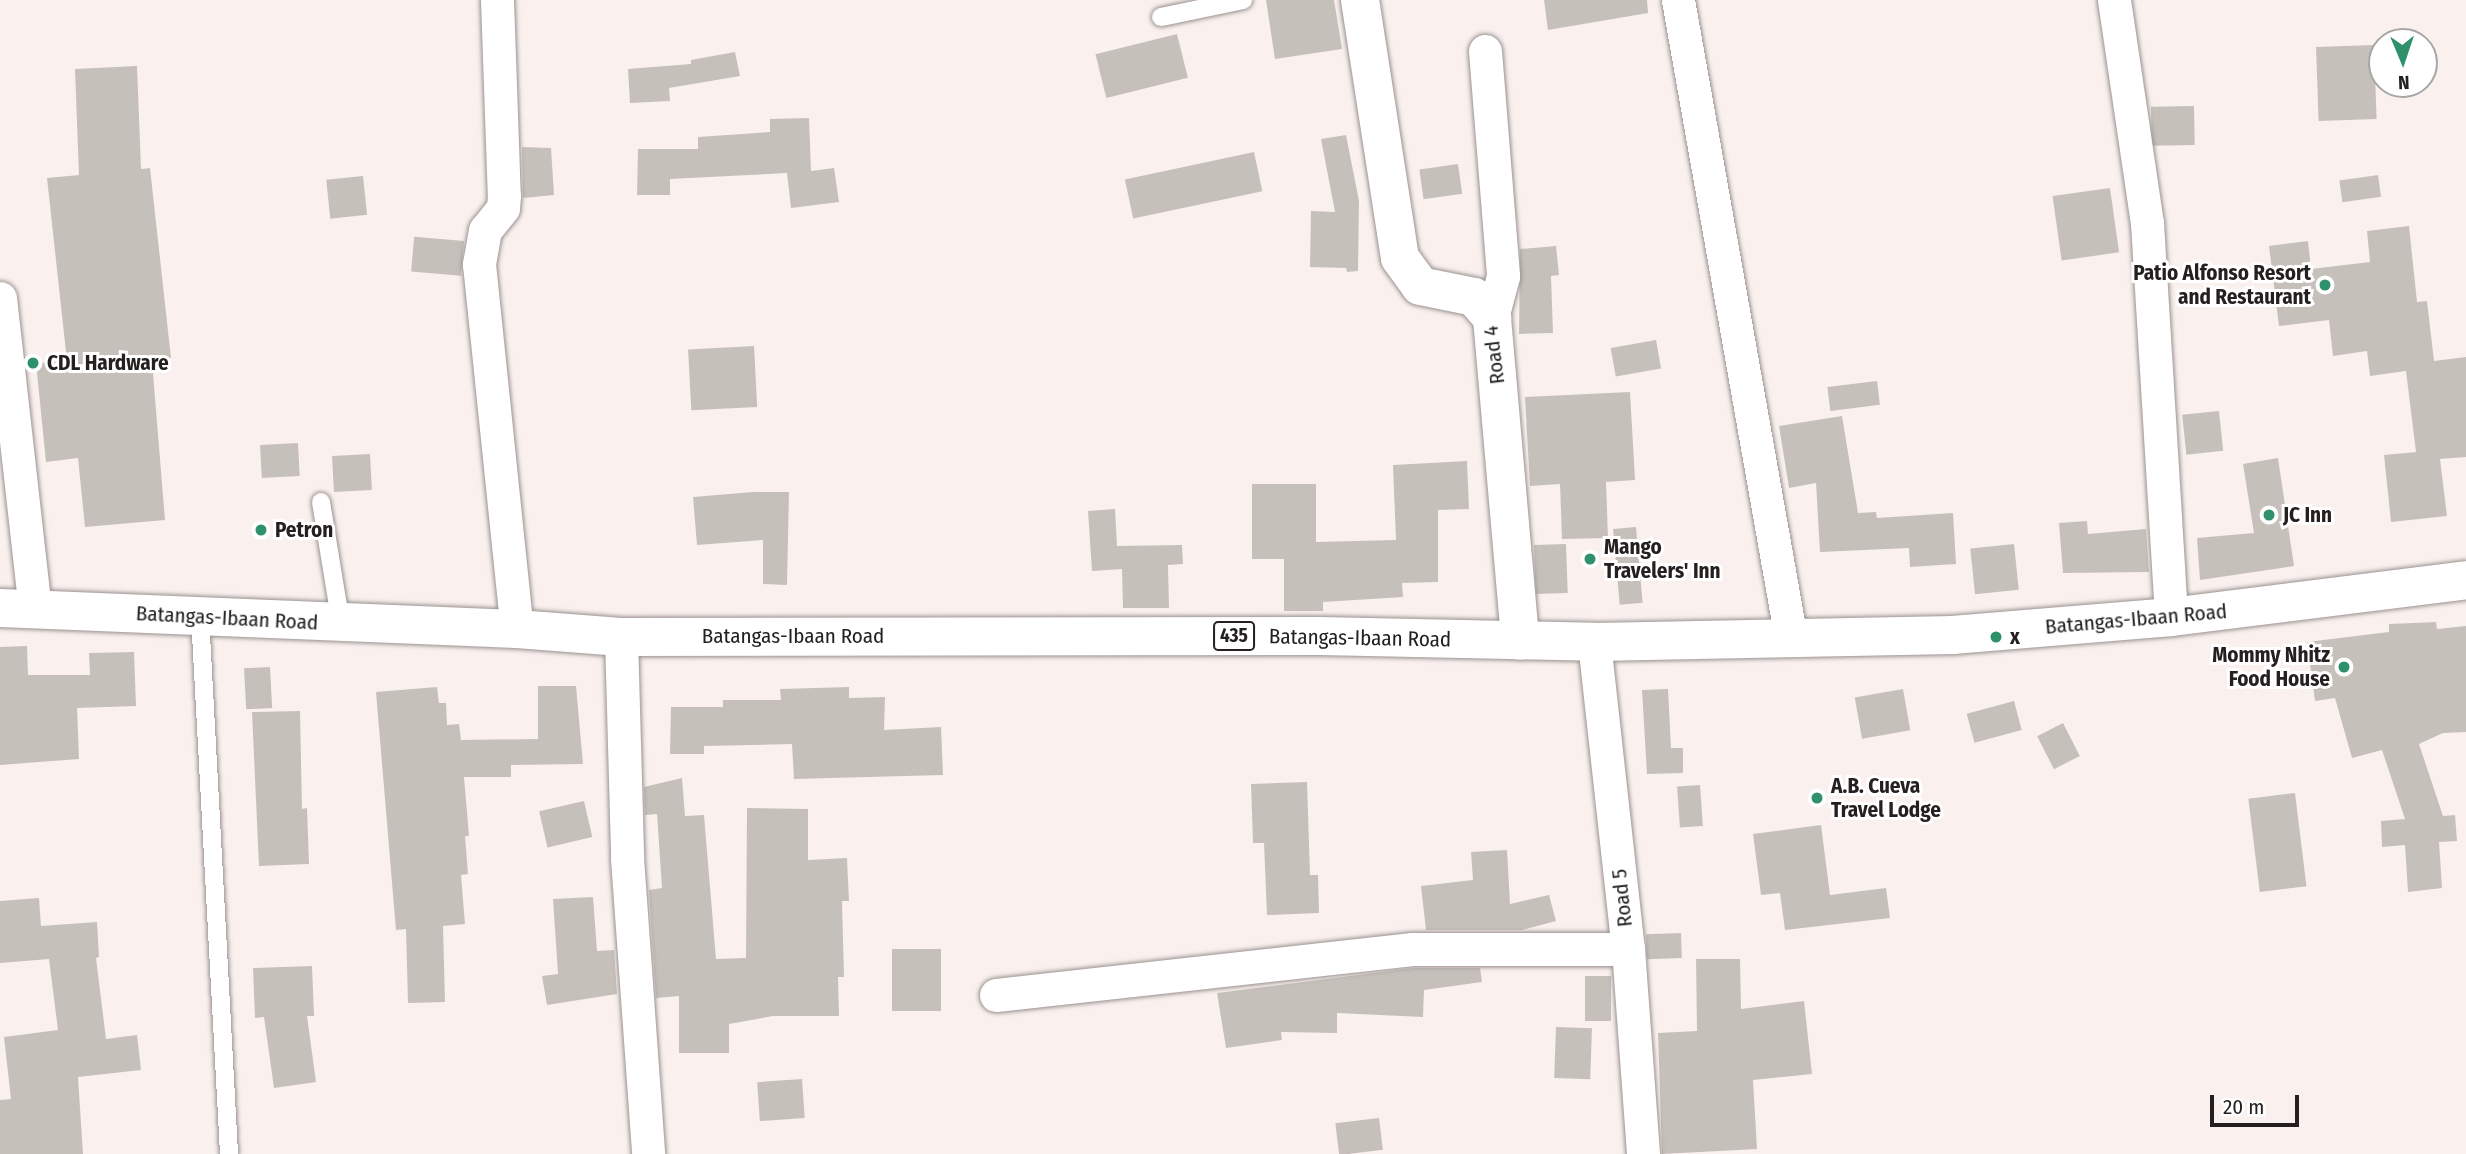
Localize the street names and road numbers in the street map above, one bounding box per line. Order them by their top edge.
street label: Road 4 [1478,324,1510,386]
street label: Batangas-Ibaan Road [2044,598,2228,640]
street label: Batangas-Ibaan Road [135,601,319,635]
road number: 435 [1213,621,1255,652]
street label: Batangas-Ibaan Road [702,623,884,649]
street label: Batangas-Ibaan Road [1269,624,1451,652]
street label: Road 5 [1606,868,1638,928]

